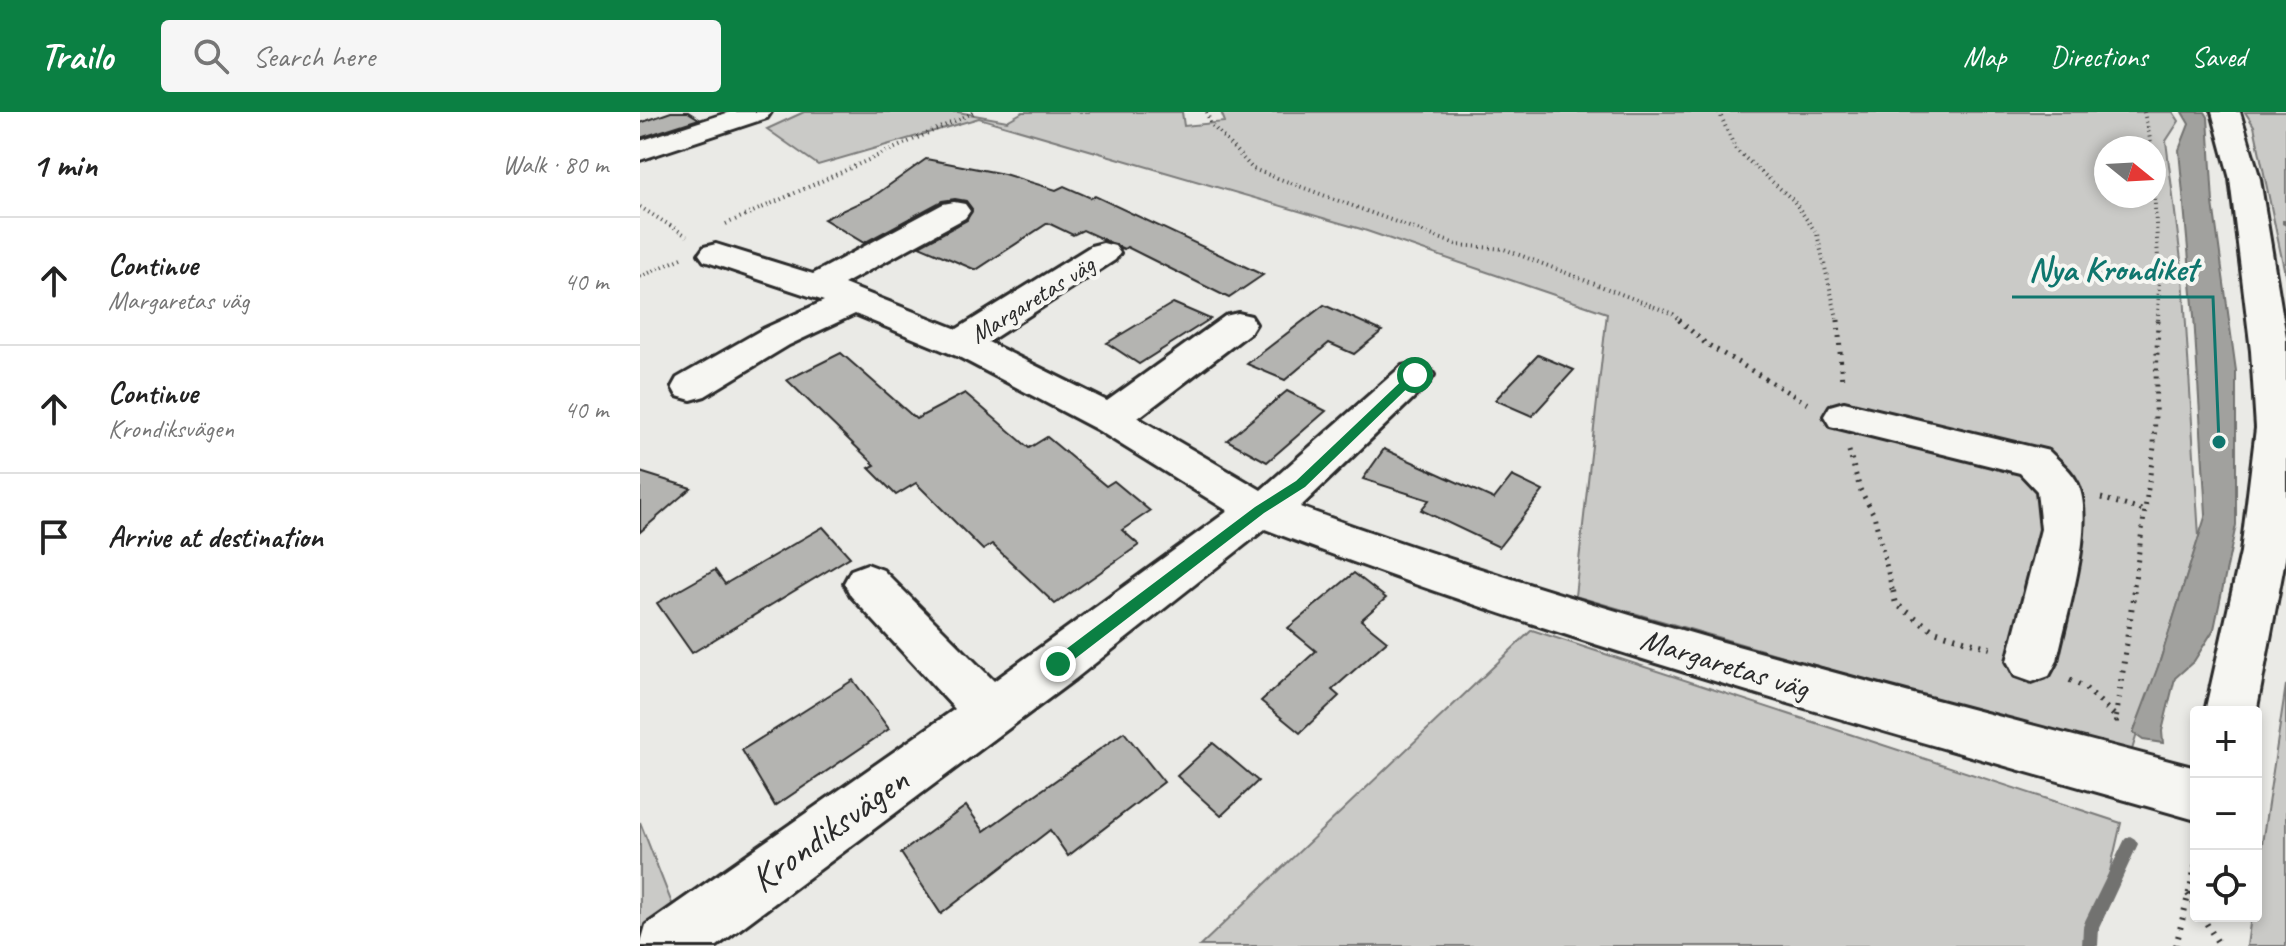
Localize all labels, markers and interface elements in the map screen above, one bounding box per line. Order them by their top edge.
search box [161,20,721,92]
text: Trailo [40,33,113,80]
icon: search [189,34,233,78]
text: Search here [253,37,375,75]
text: Map [1963,39,2006,74]
text: Directions [2050,39,2148,74]
text: Saved [2192,39,2246,74]
north arrow [2094,136,2166,208]
text: 1 min [32,143,97,186]
text: Walk · 80 m [502,148,608,181]
callout: Nya Krondiket [2012,239,2213,297]
text: Continue [108,246,198,284]
street label: Margaretas väg [964,247,1102,351]
text: Nya Krondiket [2029,247,2202,290]
icon: ahead [32,259,76,303]
text: 40 m [564,265,608,298]
text: Margaretas väg [108,284,249,317]
route start [1397,357,1433,393]
text: Continue [108,374,198,412]
icon: ahead [32,387,76,431]
text: 40 m [564,393,608,426]
text: Krondiksvägen [108,412,234,445]
icon: arrive [32,515,76,559]
text: Arrive at destination [108,518,323,556]
street label: Margaretas väg [1636,618,1816,709]
route end [1040,646,1076,682]
map controls [2190,706,2262,922]
button: + [2190,706,2262,778]
street label: Krondiksvägen [741,756,918,903]
button: − [2190,778,2262,850]
button: locate [2190,850,2262,922]

